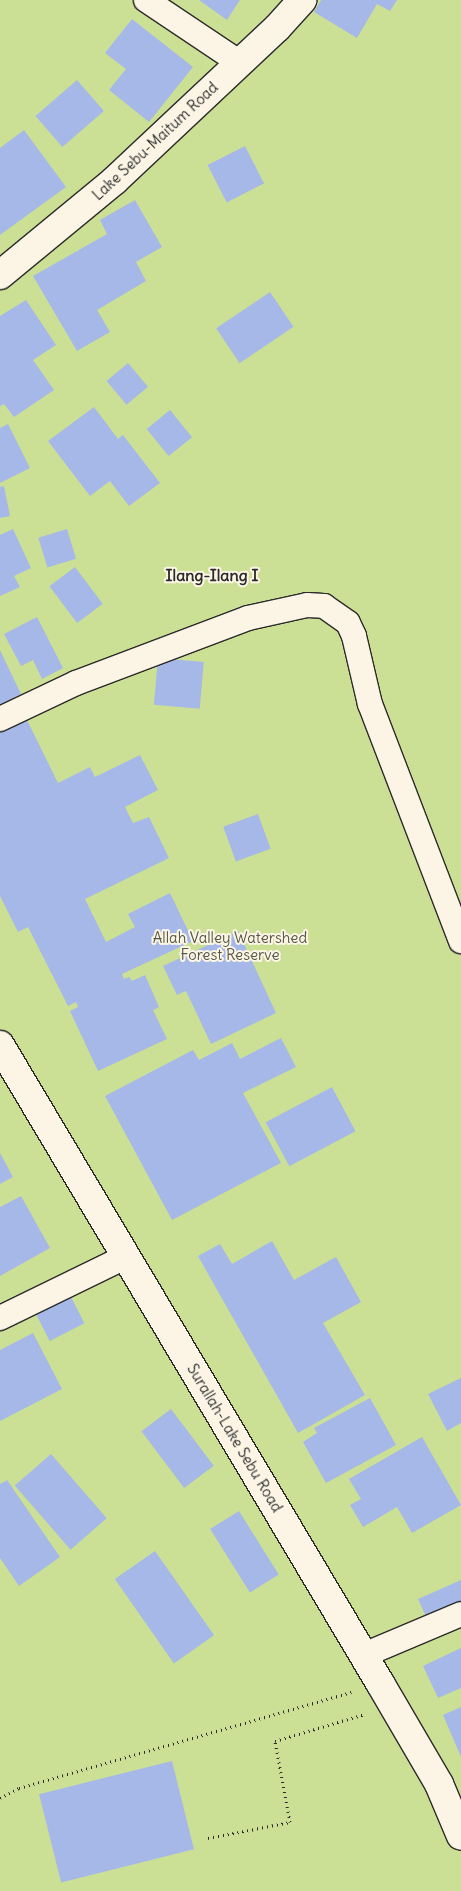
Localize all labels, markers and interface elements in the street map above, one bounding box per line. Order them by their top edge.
street label: Lake Sebu-Maitum Road [88,78,222,204]
district label: Ilang-Ilang I [166,565,258,585]
park label: Allah Valley Watershed Forest Reserve [153,928,307,963]
street label: Surallah-Lake Sebu Road [184,1361,286,1515]

